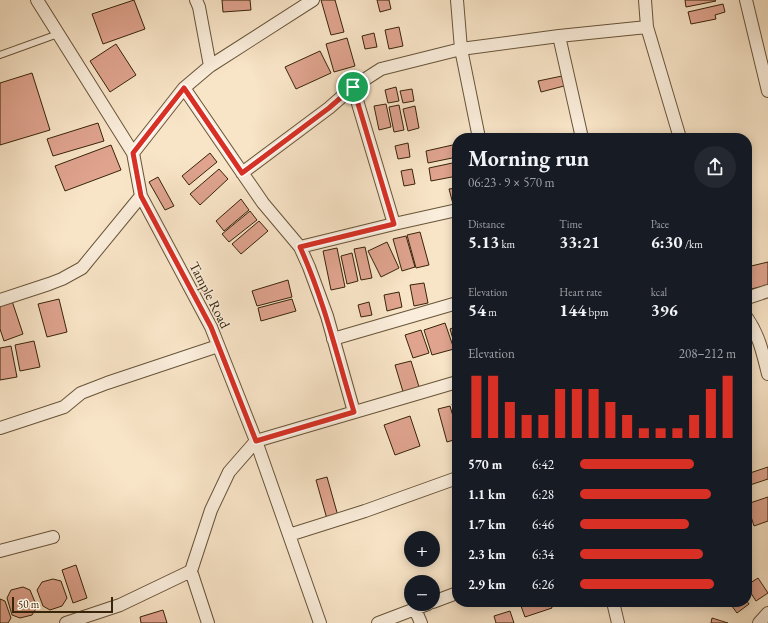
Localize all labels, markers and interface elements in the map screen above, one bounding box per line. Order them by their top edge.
pin [336,70,370,104]
icon: arrive [342,76,364,98]
text: Morning run [468,144,589,173]
button: share [694,146,736,188]
text: 06:23 · 9 × 570 m [468,174,555,191]
text: Distance [468,217,505,231]
text: Time [559,217,582,231]
text: Pace [651,217,669,231]
text: 5.13 [468,231,499,253]
text: 33:21 [559,231,600,253]
text: 6:30 [651,231,682,253]
text: km [499,237,515,251]
text: /km [682,237,703,251]
street label: Tample Road [186,259,235,332]
text: Elevation [468,285,508,299]
text: Heart rate [559,285,602,299]
text: kcal [651,285,667,299]
text: 54 [468,299,486,321]
text: 144 [559,299,586,321]
text: 396 [651,299,678,321]
text: m [486,305,497,319]
text: bpm [586,305,608,319]
text: Elevation [468,345,515,362]
text: 208–212 m [679,345,736,362]
text: 570 m [468,456,502,473]
text: 6:42 [532,456,554,473]
text: 1.1 km [468,486,506,503]
text: 6:28 [532,486,554,503]
text: 1.7 km [468,516,506,533]
text: 6:46 [532,516,554,533]
map controls [404,531,440,611]
button: + [404,531,440,567]
text: 2.3 km [468,546,506,563]
text: 6:34 [532,546,554,563]
button: − [404,575,440,611]
text: 2.9 km [468,576,506,593]
text: 6:26 [532,576,554,593]
scale bar [12,595,113,614]
text: 50 m [18,597,39,611]

